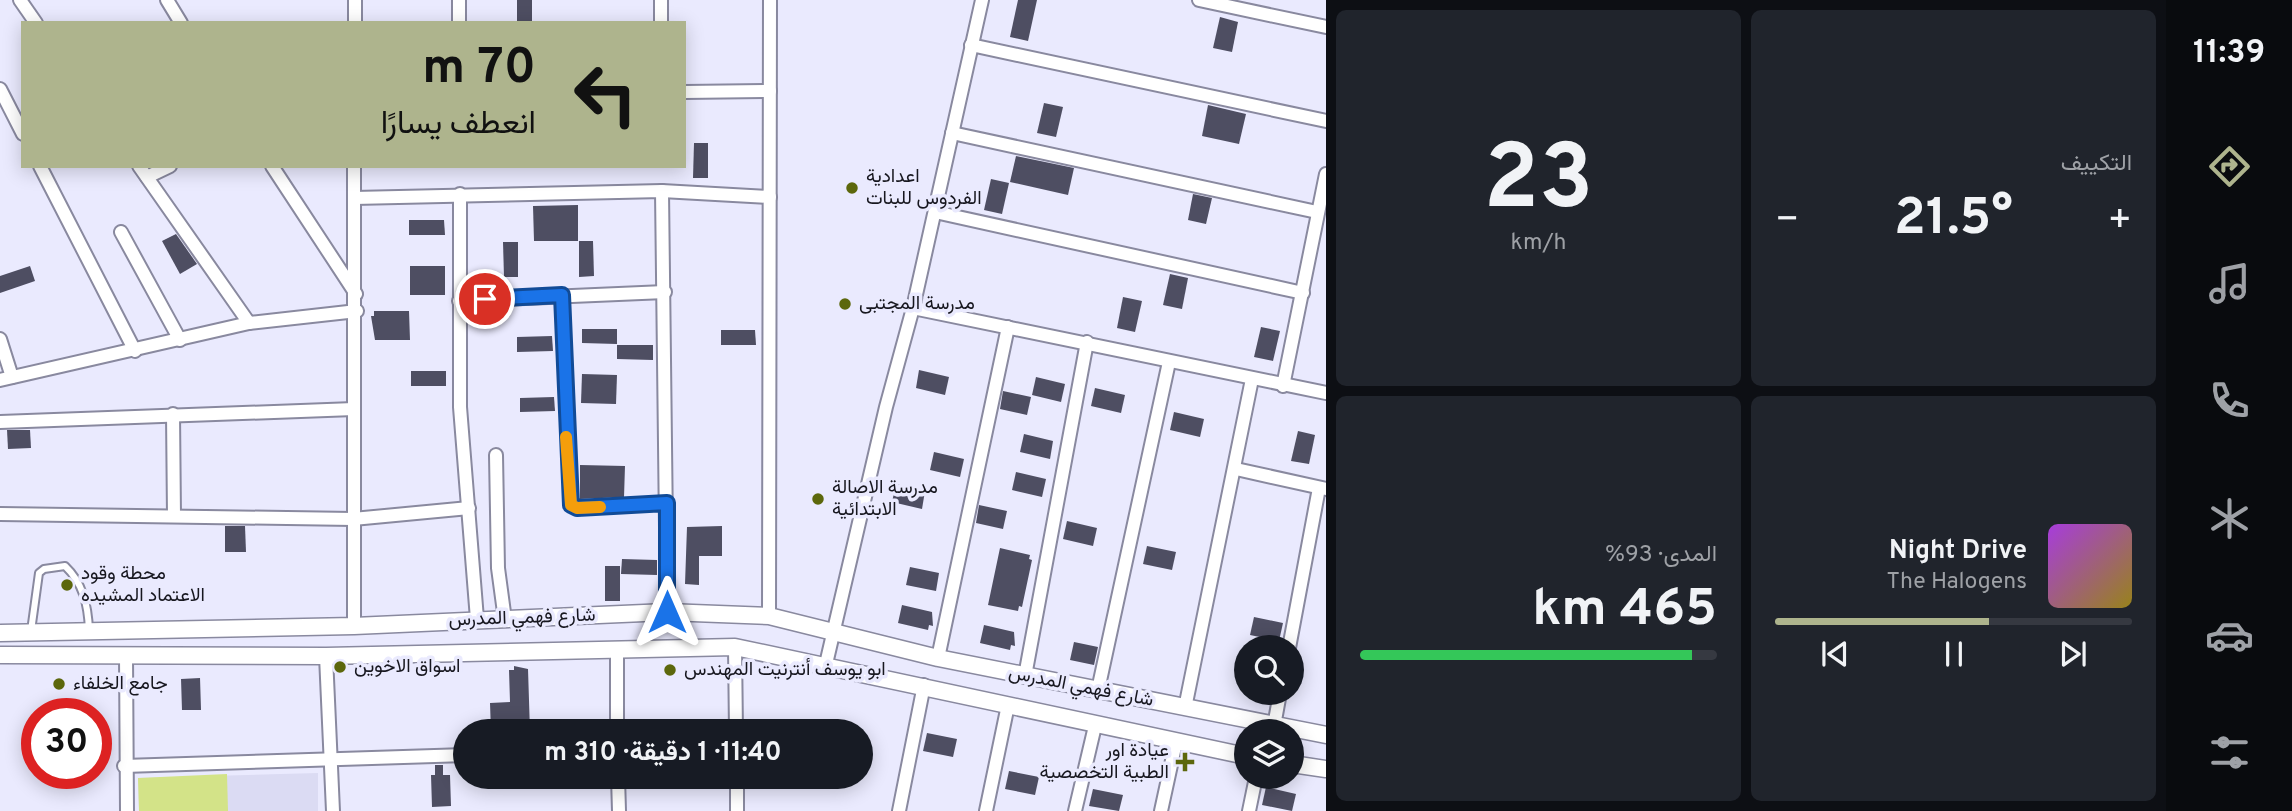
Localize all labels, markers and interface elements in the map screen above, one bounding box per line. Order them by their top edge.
text: 11:39 [2193,34,2265,74]
text: 70 m [422,39,536,101]
icon: left [560,49,651,140]
text: انعطف يسارًا [381,105,536,145]
text: 23 [1483,126,1594,241]
icon: directions [2205,142,2254,191]
text: التكييف [2061,150,2132,179]
place label: اعدادية الفردوس للبنات [866,165,982,211]
marker: اعدادية الفردوس للبنات [844,180,860,196]
text: 21.5° [1894,187,2013,253]
text: − [1775,197,1800,246]
text: + [2107,197,2132,246]
text: km/h [1511,229,1566,258]
icon: music [2205,259,2254,308]
pin [455,269,515,329]
icon: arrive [466,280,504,318]
place label: مدرسة المجتبى [859,292,975,316]
marker: مدرسة المجتبى [837,296,853,312]
icon: phone [2205,376,2254,425]
place label: مدرسة الاصالة الابتدائية [832,476,938,522]
marker: مدرسة الاصالة الابتدائية [810,491,826,507]
icon: climate [2205,494,2254,543]
text: Night Drive [1889,535,2027,568]
text: المدى · 93% [1605,541,1717,570]
place label: محطة وقود الاعتماد المشيده [81,562,205,608]
text: The Halogens [1887,568,2027,597]
position arrow [630,575,704,649]
marker: محطة وقود الاعتماد المشيده [59,577,75,593]
text: 465 km [1532,578,1717,644]
street label: شارع فهمي المدرس [448,603,596,635]
icon: car [2205,611,2254,660]
map controls [1234,635,1304,789]
button: search [1234,635,1304,705]
icon: previous [1816,635,1854,673]
icon: pause [1935,635,1973,673]
icon: next [2054,635,2092,673]
place label: اسواق الاخوين [354,655,461,679]
place label: ابو يوسف أنترنيت المهندس [684,658,886,682]
marker: اسواق الاخوين [332,659,348,675]
street label: شارع فهمي المدرس [1006,661,1156,715]
marker: ابو يوسف أنترنيت المهندس [662,662,678,678]
place label: جامع الخلفاء [73,672,168,696]
marker: جامع الخلفاء [51,676,67,692]
speed limit sign: 30 [21,698,112,789]
button: layers [1234,719,1304,789]
icon: filters [2205,728,2254,777]
text: 11:40 · 1 دقيقة · 310 m [544,737,782,770]
place label: عيادة اور الطبية التخصصية [1039,739,1169,785]
marker: عيادة اور الطبية التخصصية [1175,752,1195,772]

